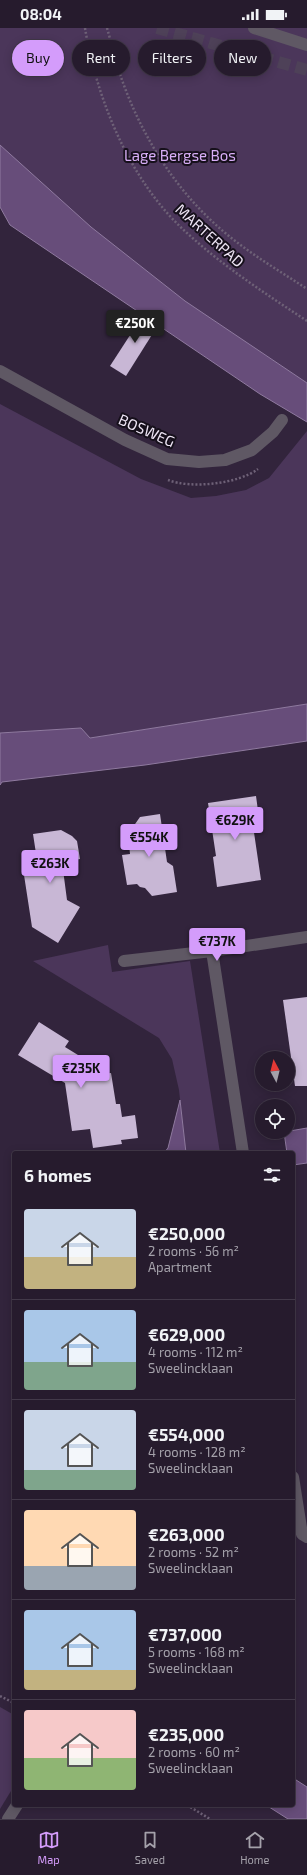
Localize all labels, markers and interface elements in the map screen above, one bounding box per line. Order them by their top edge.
text: 08:04 [20,5,62,23]
chip: Buy [12,40,64,76]
chip: Rent [72,40,130,76]
chip: Filters [138,40,206,76]
chip: New [214,40,271,76]
park label: Lage Bergse Bos [124,146,236,164]
street label: MARTERPAD [172,200,248,270]
pin: €250K [107,310,163,344]
text: €250K [115,315,155,331]
street label: BOSWEG [116,410,178,450]
pin: €629K [207,807,263,841]
text: €629K [215,812,255,828]
pin: €554K [121,824,177,858]
text: €554K [129,829,169,845]
pin: €263K [22,850,78,884]
text: €263K [30,855,70,871]
pin: €737K [189,928,245,962]
text: €737K [198,933,236,949]
north arrow [255,1051,295,1091]
map controls [255,1051,295,1139]
pin: €235K [53,1055,109,1089]
text: €235K [62,1060,100,1076]
button: locate [255,1099,295,1139]
icon: filters [261,1164,283,1186]
text: 6 homes [24,1165,92,1185]
text: €250,000 [148,1223,225,1243]
icon: home [56,1225,104,1273]
text: 2 rooms · 56 m² [148,1243,239,1259]
text: Apartment [148,1259,212,1275]
text: €629,000 [148,1324,225,1344]
icon: home [56,1326,104,1374]
text: 4 rooms · 112 m² [148,1344,243,1360]
text: Sweelincklaan [148,1360,233,1376]
text: €554,000 [148,1424,225,1444]
icon: home [56,1426,104,1474]
text: 4 rooms · 128 m² [148,1444,246,1460]
text: Sweelincklaan [148,1460,233,1476]
text: €263,000 [148,1524,225,1544]
icon: home [56,1526,104,1574]
text: 2 rooms · 52 m² [148,1544,239,1560]
text: Sweelincklaan [148,1560,233,1576]
text: €737,000 [148,1624,222,1644]
icon: home [56,1626,104,1674]
text: 5 rooms · 168 m² [148,1644,245,1660]
text: Sweelincklaan [148,1660,233,1676]
text: €235,000 [148,1724,224,1744]
icon: home [56,1726,104,1774]
text: 2 rooms · 60 m² [148,1744,240,1760]
text: Sweelincklaan [148,1760,233,1776]
tab: Map [38,1829,60,1866]
tab: Saved [135,1829,165,1866]
tab: Home [240,1829,269,1866]

